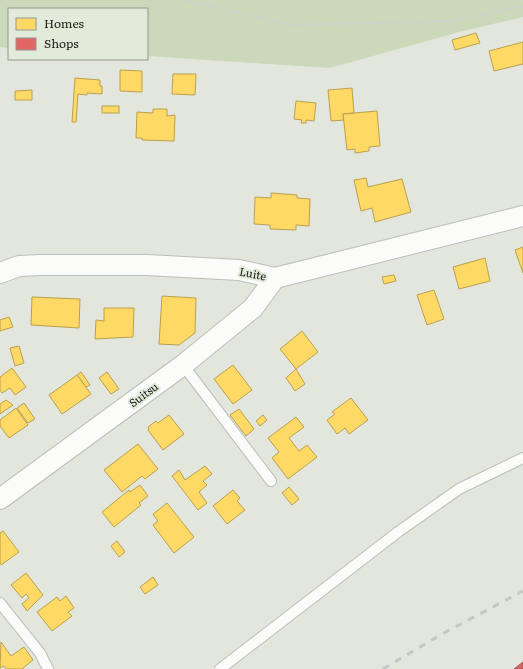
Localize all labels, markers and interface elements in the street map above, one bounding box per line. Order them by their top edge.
legend [8,8,148,60]
text: Homes [44,14,84,32]
text: Shops [44,34,79,52]
street label: Luite [238,263,268,284]
street label: Suitsu [125,378,161,410]

